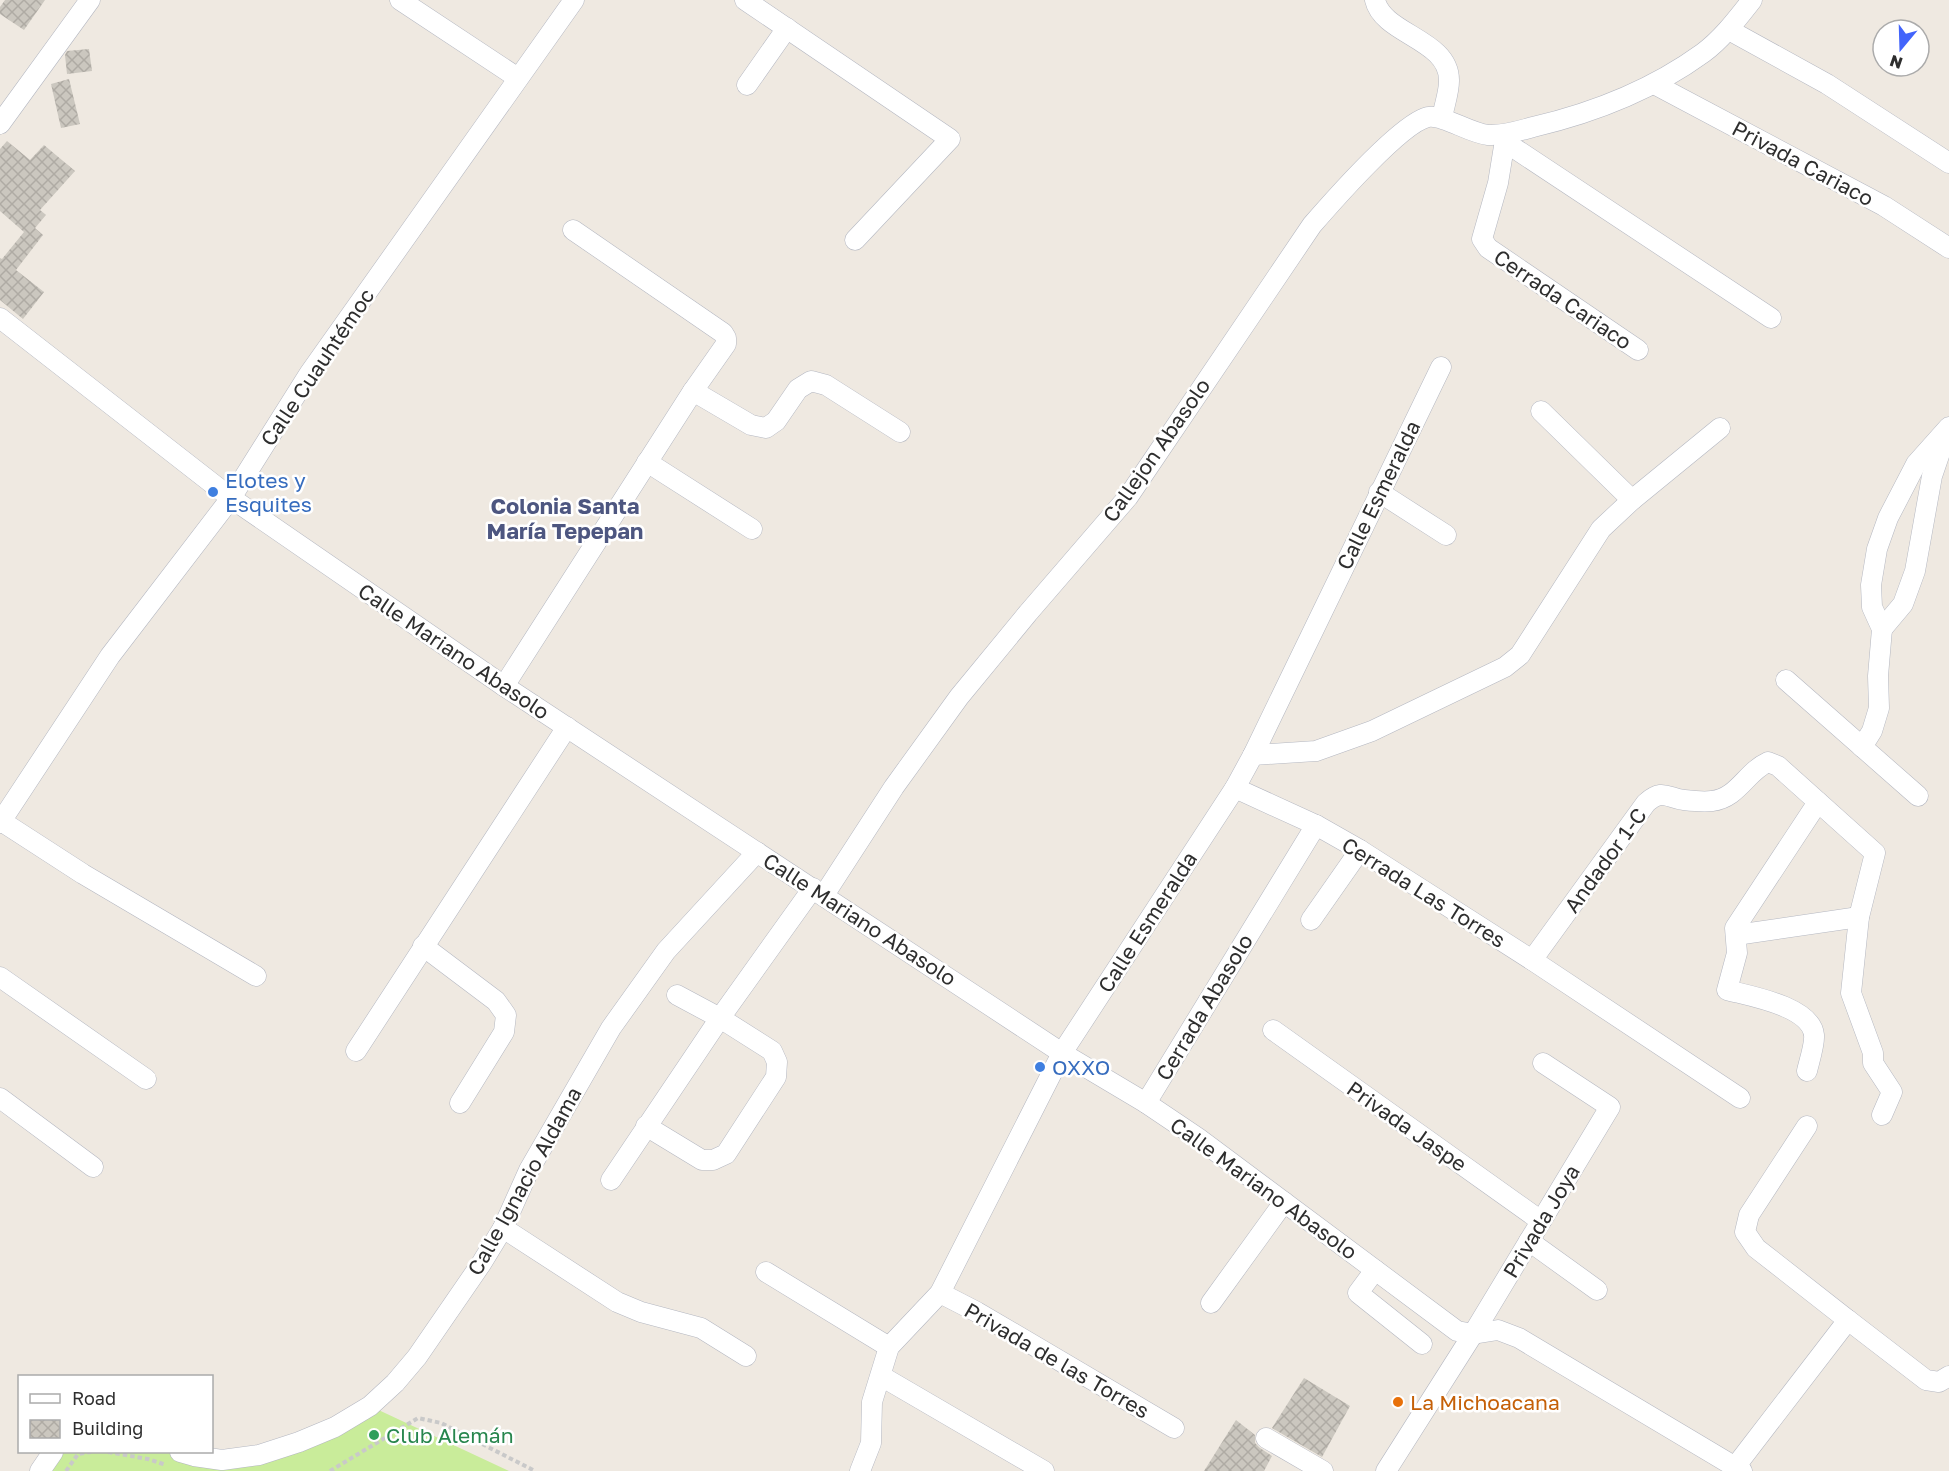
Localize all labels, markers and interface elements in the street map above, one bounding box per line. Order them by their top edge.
north arrow [1871,18,1931,78]
text: N [1887,51,1905,74]
street label: Privada Cariaco [1728,115,1878,211]
street label: Cerrada Cariaco [1489,243,1637,355]
street label: Calle Cuauhtémoc [255,283,379,451]
street label: Callejon Abasolo [1097,373,1215,527]
street label: Calle Esmeralda [1331,416,1425,574]
place label: Elotes y Esquites [225,467,312,517]
marker: Elotes y Esquites [206,485,220,499]
district label: Colonia Santa María Tepepan [487,492,643,544]
street label: Calle Mariano Abasolo [354,577,554,725]
street label: Andador 1-C [1558,803,1652,917]
street label: Cerrada Las Torres [1337,831,1511,953]
street label: Calle Mariano Abasolo [759,847,961,991]
street label: Calle Esmeralda [1092,847,1202,997]
street label: Cerrada Abasolo [1150,929,1258,1085]
place label: OXXO [1052,1054,1110,1080]
marker: OXXO [1033,1060,1047,1074]
street label: Privada Jaspe [1342,1075,1472,1177]
street label: Calle Ignacio Aldama [461,1082,587,1280]
street label: Calle Mariano Abasolo [1165,1111,1363,1265]
street label: Privada Joya [1497,1160,1585,1282]
street label: Privada de las Torres [960,1296,1154,1424]
legend [18,1375,213,1453]
text: Road [72,1387,116,1409]
place label: La Michoacana [1410,1389,1560,1415]
marker: La Michoacana [1391,1395,1405,1409]
text: Building [72,1417,143,1439]
place label: Club Alemán [386,1422,514,1448]
marker: Club Alemán [367,1428,381,1442]

